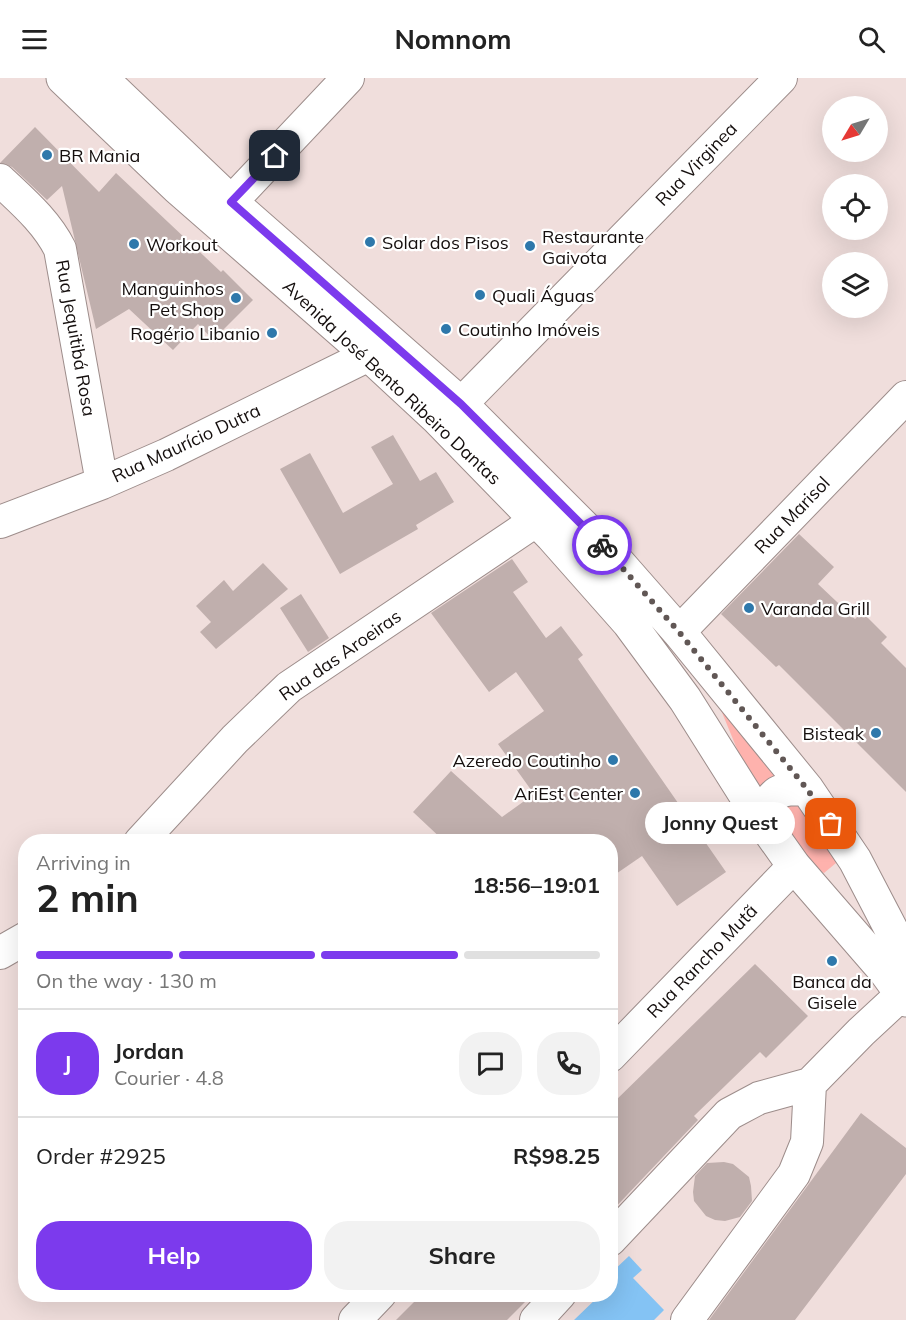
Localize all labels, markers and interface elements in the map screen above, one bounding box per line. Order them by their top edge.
text: Nomnom [394,22,512,56]
icon: menu [18,23,51,56]
icon: search [855,23,888,56]
north arrow [822,96,888,162]
map controls [822,96,888,318]
street label: Rua Virginea [650,117,742,211]
pin [249,130,300,181]
icon: home [258,139,291,172]
place label: BR Mania [59,144,140,167]
marker: BR Mania [40,148,54,162]
button: locate [822,174,888,240]
place label: Restaurante Gaivota [542,225,644,269]
place label: Solar dos Pisos [382,231,509,254]
place label: Workout [146,233,218,256]
marker: Solar dos Pisos [363,235,377,249]
marker: Workout [127,237,141,251]
marker: Restaurante Gaivota [523,239,537,253]
button: layers [822,252,888,318]
street label: Rua Jequitibá Rosa [51,258,101,418]
street label: Avenida José Bento Ribeiro Dantas [278,275,506,489]
place label: Manguinhos Pet Shop [121,277,224,321]
place label: Quali Águas [492,284,595,307]
marker: Quali Águas [473,288,487,302]
marker: Manguinhos Pet Shop [229,291,243,305]
place label: Coutinho Imóveis [458,318,600,341]
place label: Rogério Libanio [130,322,260,345]
marker: Coutinho Imóveis [439,322,453,336]
marker: Rogério Libanio [265,326,279,340]
street label: Rua Maurício Dutra [108,398,264,488]
street label: Rua Marisol [749,471,835,559]
courier [572,515,632,575]
icon: bike [586,529,619,562]
place label: Varanda Grill [761,597,870,620]
marker: Varanda Grill [742,601,756,615]
street label: Rua das Aroeiras [275,604,406,706]
place label: Bisteak [803,722,865,745]
marker: Bisteak [869,726,883,740]
place label: Azeredo Coutinho [453,749,601,772]
marker: Azeredo Coutinho [606,753,620,767]
place label: AriEst Center [514,782,623,805]
marker: AriEst Center [628,786,642,800]
pin [805,798,856,849]
callout: Jonny Quest [645,803,795,845]
icon: bag [814,807,847,840]
text: Jonny Quest [662,810,778,835]
text: Arriving in [36,850,131,875]
text: 18:56–19:01 [472,871,600,899]
text: 2 min [36,873,139,922]
street label: Rua Rancho Mutã [642,899,762,1023]
marker: Banca da Gisele [825,954,839,968]
text: On the way · 130 m [36,968,217,993]
place label: Banca da Gisele [792,970,872,1014]
button: chat [459,1032,522,1095]
button: phone [537,1032,600,1095]
text: Jordan [114,1037,184,1065]
text: J [64,1049,71,1077]
text: Courier · 4.8 [114,1065,224,1090]
text: Order #2925 [36,1142,166,1170]
text: R$98.25 [513,1142,600,1170]
button: Help [36,1221,312,1290]
button: Share [324,1221,600,1290]

